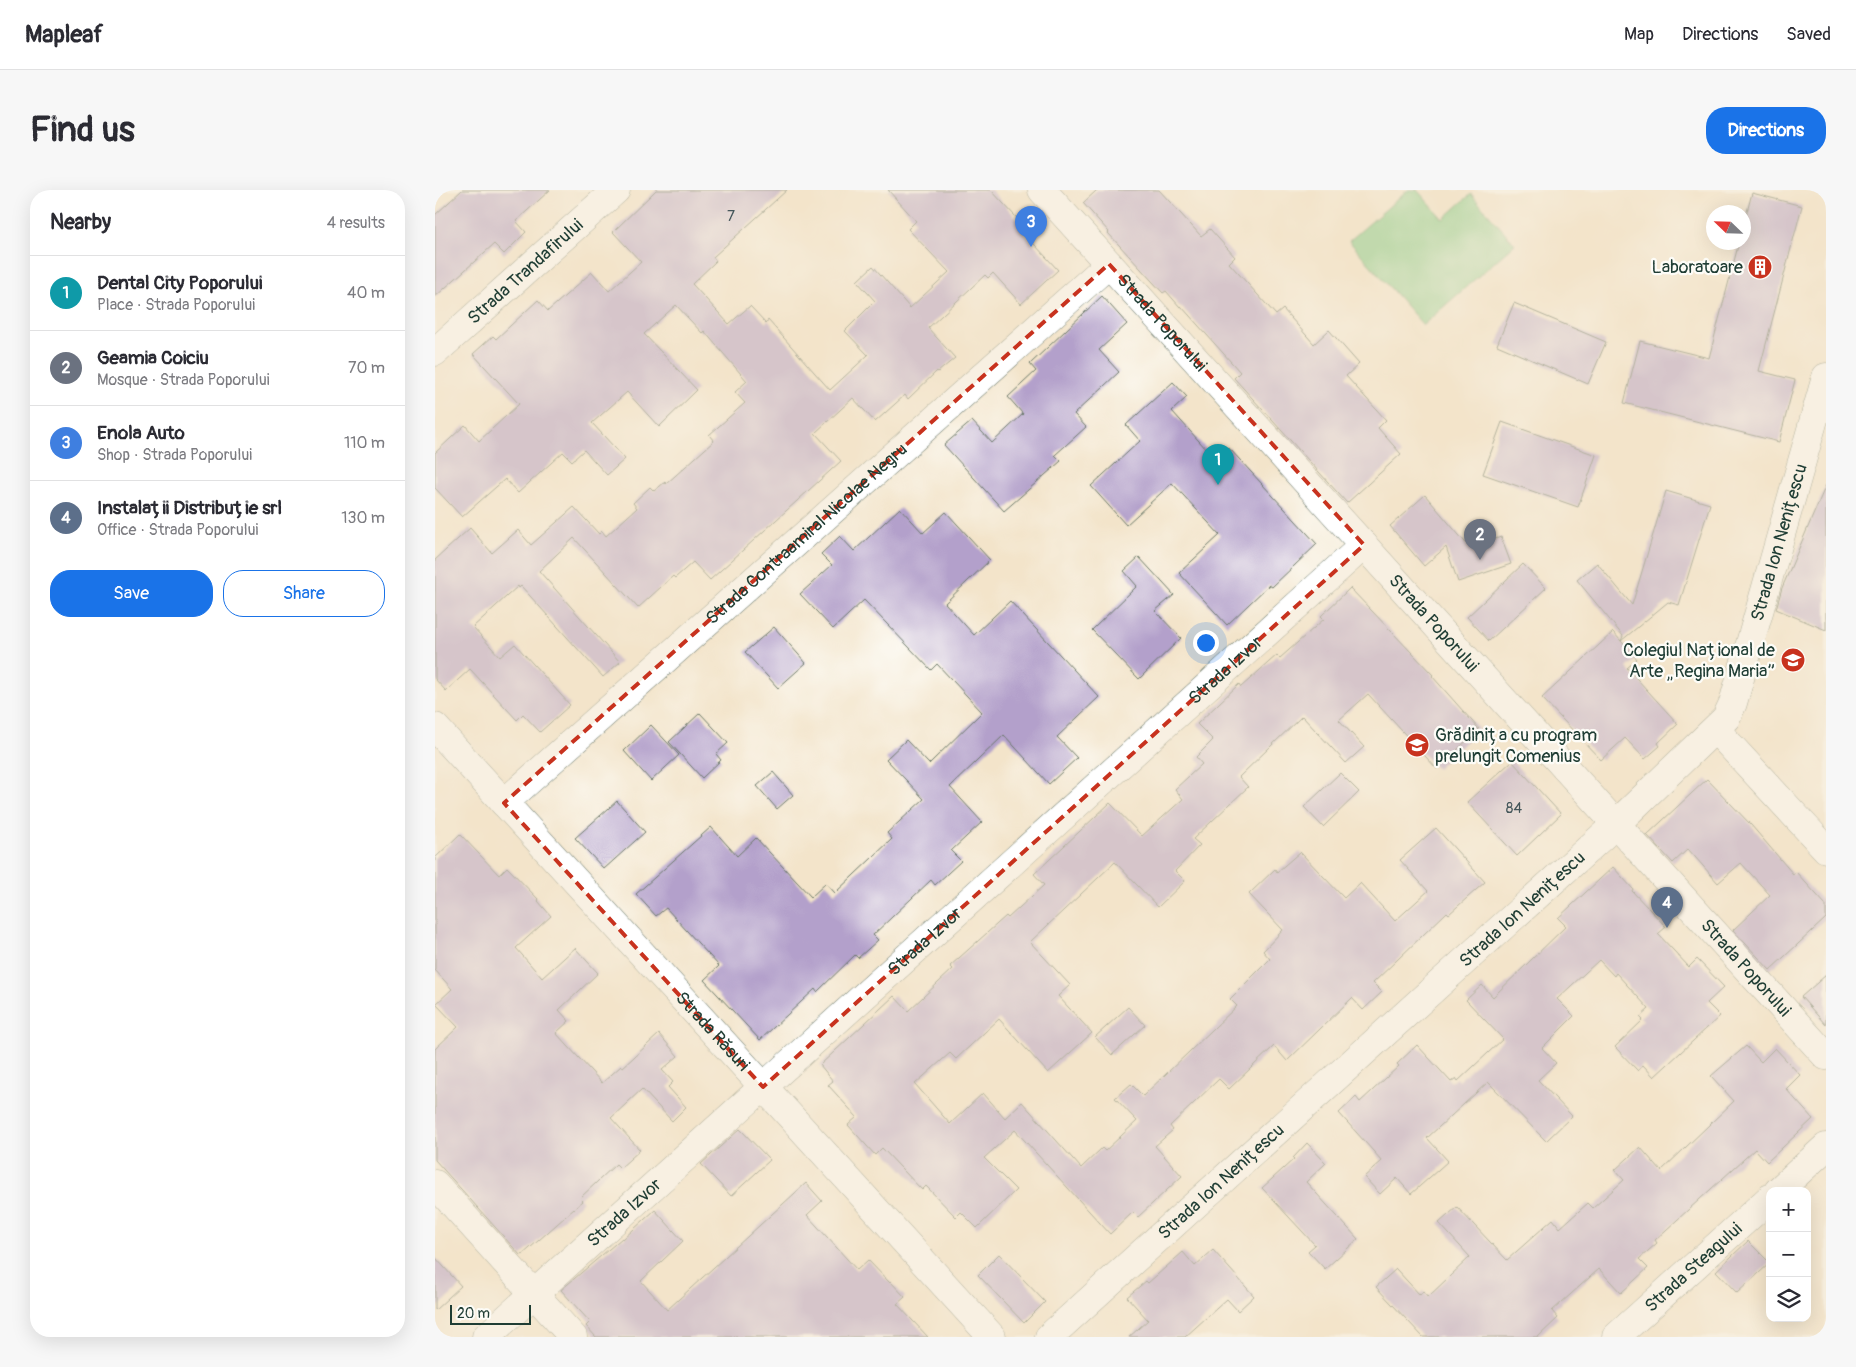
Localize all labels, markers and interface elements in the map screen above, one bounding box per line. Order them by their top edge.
text: Mapleaf [25,20,103,49]
text: Map [1624,23,1654,46]
text: Directions [1682,23,1758,46]
text: Saved [1786,23,1831,46]
button: Directions [1706,107,1826,154]
text: Find us [30,108,135,152]
north arrow [1706,205,1751,250]
pin: 3 [1015,206,1047,247]
house number: 7 [727,207,735,226]
text: Nearby [50,209,111,236]
text: 4 results [327,213,385,233]
street label: Strada Trandafirului [463,214,588,329]
building icon: Laboratoare [1747,254,1773,280]
place label: Laboratoare [1651,256,1743,279]
street label: Strada Poporului [1112,269,1212,377]
text: Dental City Poporului [97,271,262,295]
text: 1 [63,283,69,303]
text: 40 m [347,283,385,303]
text: Place · Strada Poporului [97,295,255,315]
text: Geamia Coiciu [97,346,209,370]
text: 2 [62,358,70,378]
text: 70 m [348,358,385,378]
text: Mosque · Strada Poporului [97,370,270,390]
text: Enola Auto [97,421,185,445]
text: 3 [62,433,70,453]
text: 110 m [344,433,385,453]
street label: Strada Contraamiral Nicolae Negru [701,438,912,630]
pin: 1 [1202,444,1234,485]
text: Shop · Strada Poporului [97,445,252,465]
street label: Strada Ion Nenițescu [1746,461,1813,624]
text: Instalații Distribuție srl [97,496,282,520]
text: 4 [61,508,71,528]
text: 130 m [341,508,385,528]
pin: 2 [1464,519,1496,560]
text: Office · Strada Poporului [97,520,258,540]
button: Save [50,570,213,617]
button: Share [223,570,385,617]
street label: Strada Poporului [1384,570,1484,677]
street label: Strada Izvor [1184,630,1268,710]
your location [1193,630,1219,656]
place label: Colegiul Național de Arte „Regina Maria” [1623,639,1775,683]
school or university icon: Colegiul Național de Arte „Regina Maria” [1780,647,1806,673]
place label: Grădinița cu program prelungit Comenius [1435,724,1597,768]
school or university icon: Grădinița cu program prelungit Comenius [1404,732,1430,758]
house number: 84 [1506,799,1522,818]
street label: Strada Ion Nenițescu [1454,846,1590,972]
pin: 4 [1651,887,1683,928]
street label: Strada Izvor [883,902,968,981]
street label: Strada Poporului [1696,914,1796,1022]
street label: Strada Răsuri [670,987,755,1076]
street label: Strada Ion Nenițescu [1153,1119,1289,1245]
street label: Strada Izvor [582,1173,667,1252]
map controls [1766,1187,1811,1322]
button: + [1766,1187,1811,1232]
street label: Strada Steagului [1640,1218,1747,1318]
button: − [1766,1232,1811,1277]
button: layers [1766,1277,1811,1322]
scale bar [450,1302,531,1325]
text: 20 m [457,1305,490,1322]

